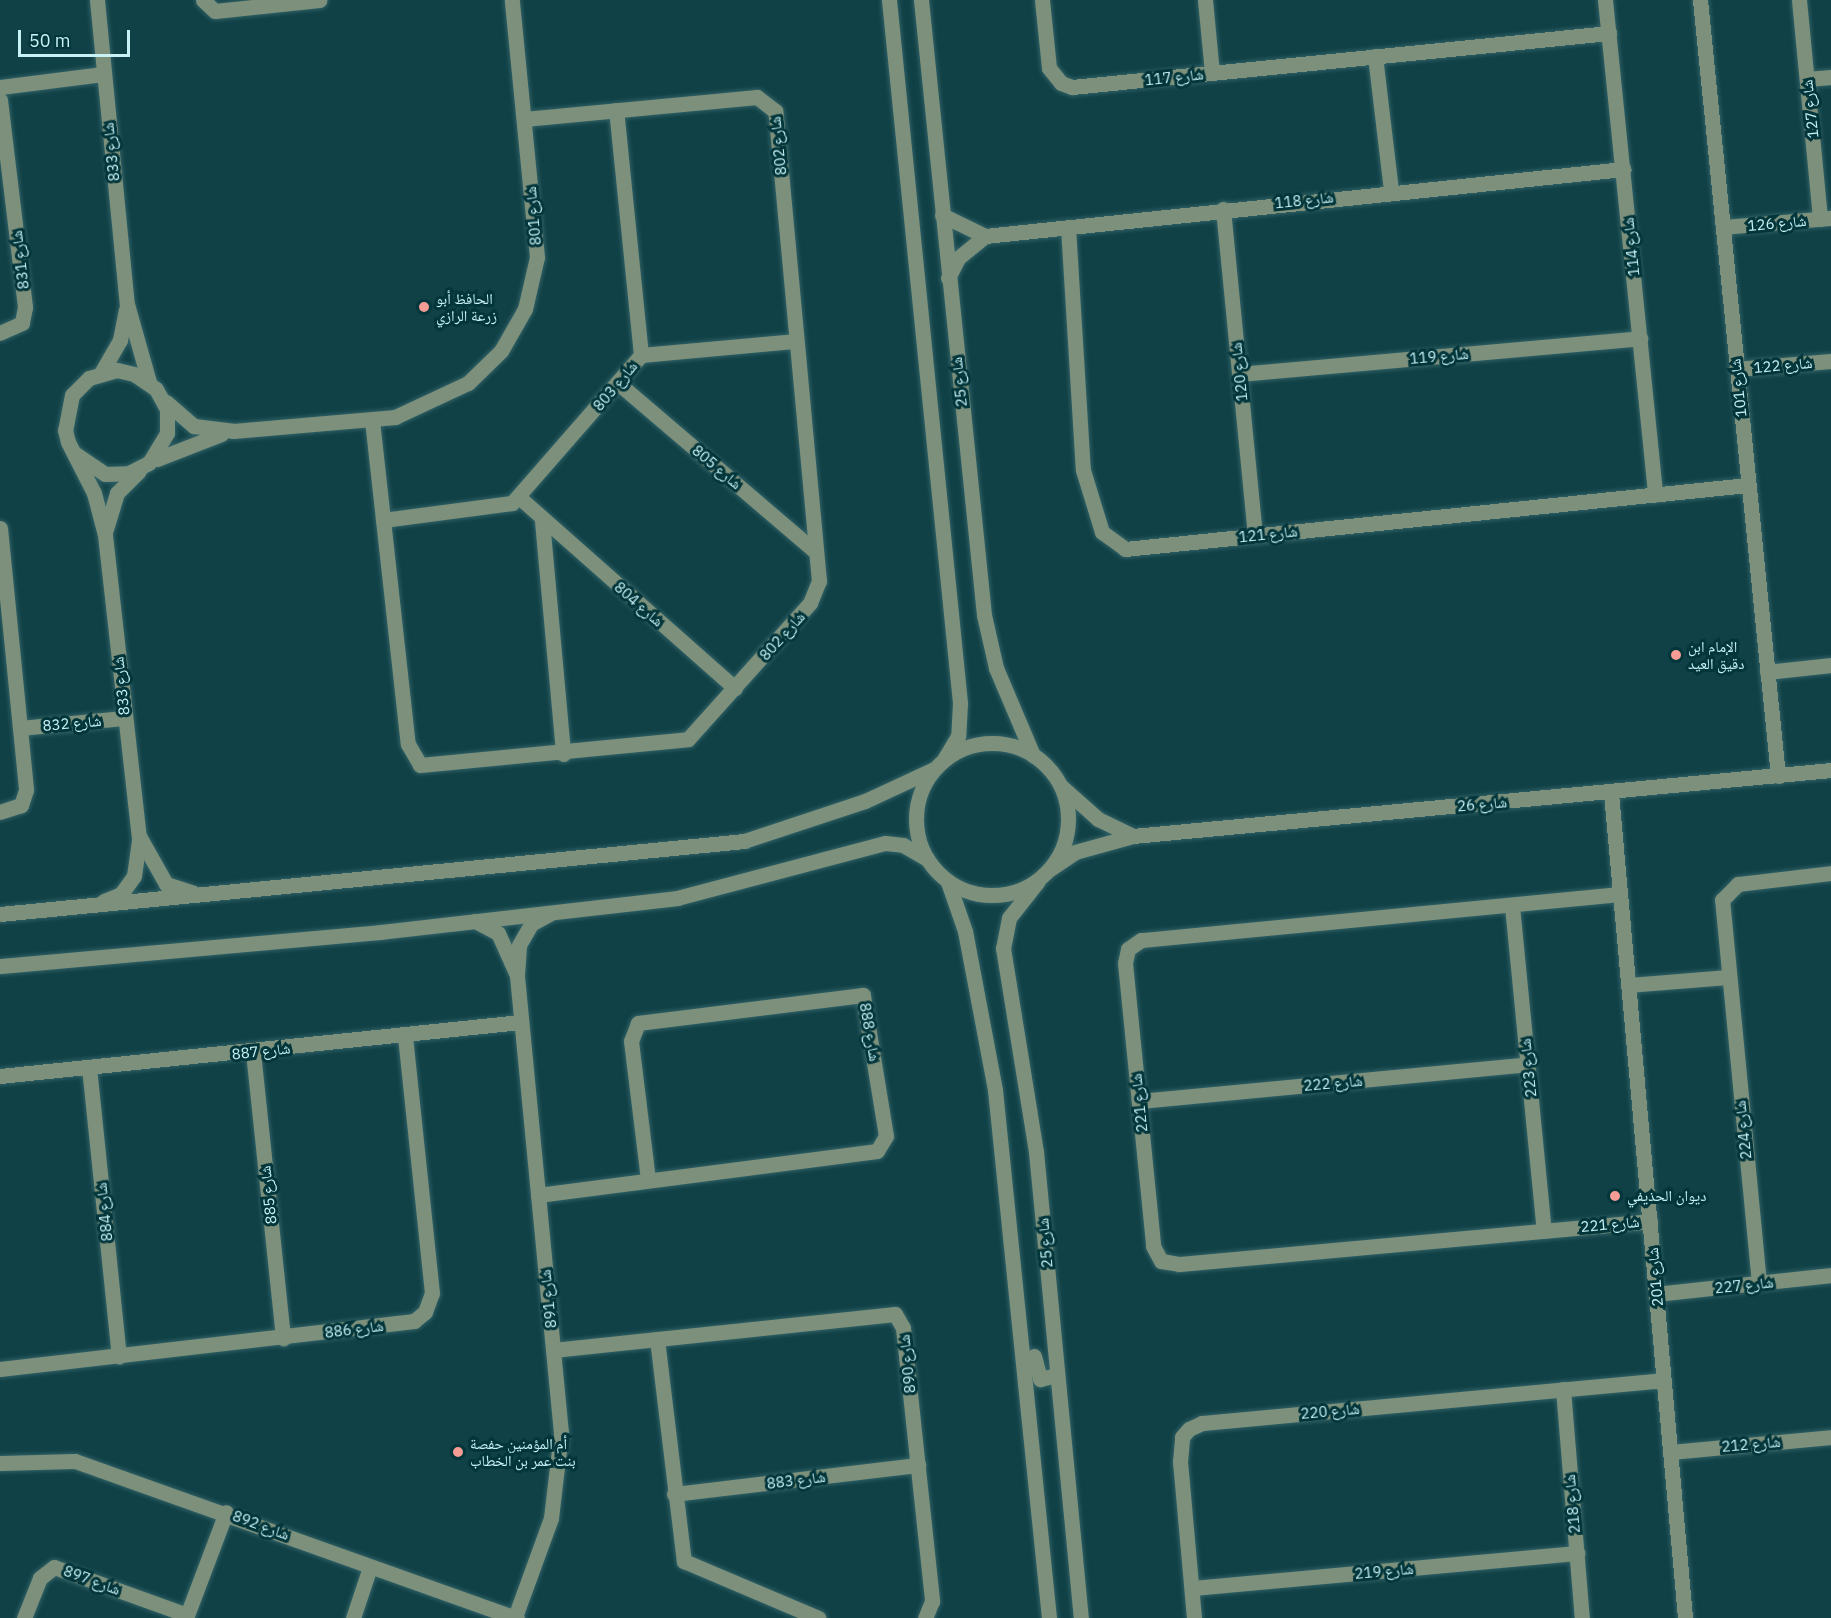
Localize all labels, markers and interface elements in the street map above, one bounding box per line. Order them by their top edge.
scale bar [21,18,134,56]
text: 50 m [29,29,71,52]
street label: شارع 117 [1144,65,1204,89]
street label: شارع 127 [1798,79,1822,139]
street label: شارع 802 [766,116,790,176]
street label: شارع 833 [99,122,123,182]
street label: شارع 801 [521,186,545,246]
street label: شارع 118 [1274,188,1334,212]
street label: شارع 126 [1747,211,1807,235]
street label: شارع 114 [1619,217,1643,277]
street label: شارع 831 [7,230,33,290]
place label: الحافظ أبو زرعة الرازي [436,289,497,324]
marker: الحافظ أبو زرعة الرازي [417,300,431,314]
street label: شارع 120 [1227,342,1251,402]
street label: شارع 119 [1409,344,1469,368]
street label: شارع 122 [1753,353,1813,377]
street label: شارع 25 [947,356,971,408]
street label: شارع 803 [589,358,641,414]
street label: شارع 101 [1726,358,1750,418]
street label: شارع 805 [689,441,745,493]
street label: شارع 121 [1238,522,1298,546]
street label: شارع 804 [611,578,667,630]
street label: شارع 802 [756,608,808,664]
place label: الإمام ابن دقيق العيد [1688,637,1745,672]
marker: الإمام ابن دقيق العيد [1669,648,1683,662]
street label: شارع 833 [109,656,133,716]
street label: شارع 832 [42,711,102,735]
street label: شارع 26 [1456,793,1508,815]
street label: شارع 888 [856,1001,884,1063]
street label: شارع 223 [1516,1038,1540,1098]
street label: شارع 887 [231,1039,291,1063]
street label: شارع 222 [1303,1071,1363,1095]
street label: شارع 221 [1127,1073,1151,1133]
street label: شارع 224 [1731,1100,1755,1160]
street label: شارع 885 [256,1165,280,1225]
street label: شارع 884 [92,1182,116,1242]
place label: ديوان الحذيفي [1627,1187,1706,1205]
marker: ديوان الحذيفي [1608,1189,1622,1203]
street label: شارع 221 [1580,1212,1640,1236]
street label: شارع 25 [1034,1217,1056,1269]
street label: شارع 201 [1643,1247,1667,1307]
street label: شارع 891 [536,1269,560,1329]
street label: شارع 227 [1714,1273,1774,1297]
street label: شارع 886 [324,1316,384,1342]
street label: شارع 890 [895,1334,919,1394]
street label: شارع 220 [1300,1399,1360,1423]
street label: شارع 212 [1721,1432,1781,1456]
place label: أم المؤمنين حفصة بنت عمر بن الخطاب [470,1434,576,1469]
marker: أم المؤمنين حفصة بنت عمر بن الخطاب [451,1445,465,1459]
street label: شارع 883 [766,1467,826,1493]
street label: شارع 218 [1560,1474,1584,1534]
street label: شارع 892 [230,1506,292,1544]
street label: شارع 219 [1354,1559,1414,1583]
street label: شارع 897 [61,1561,123,1599]

